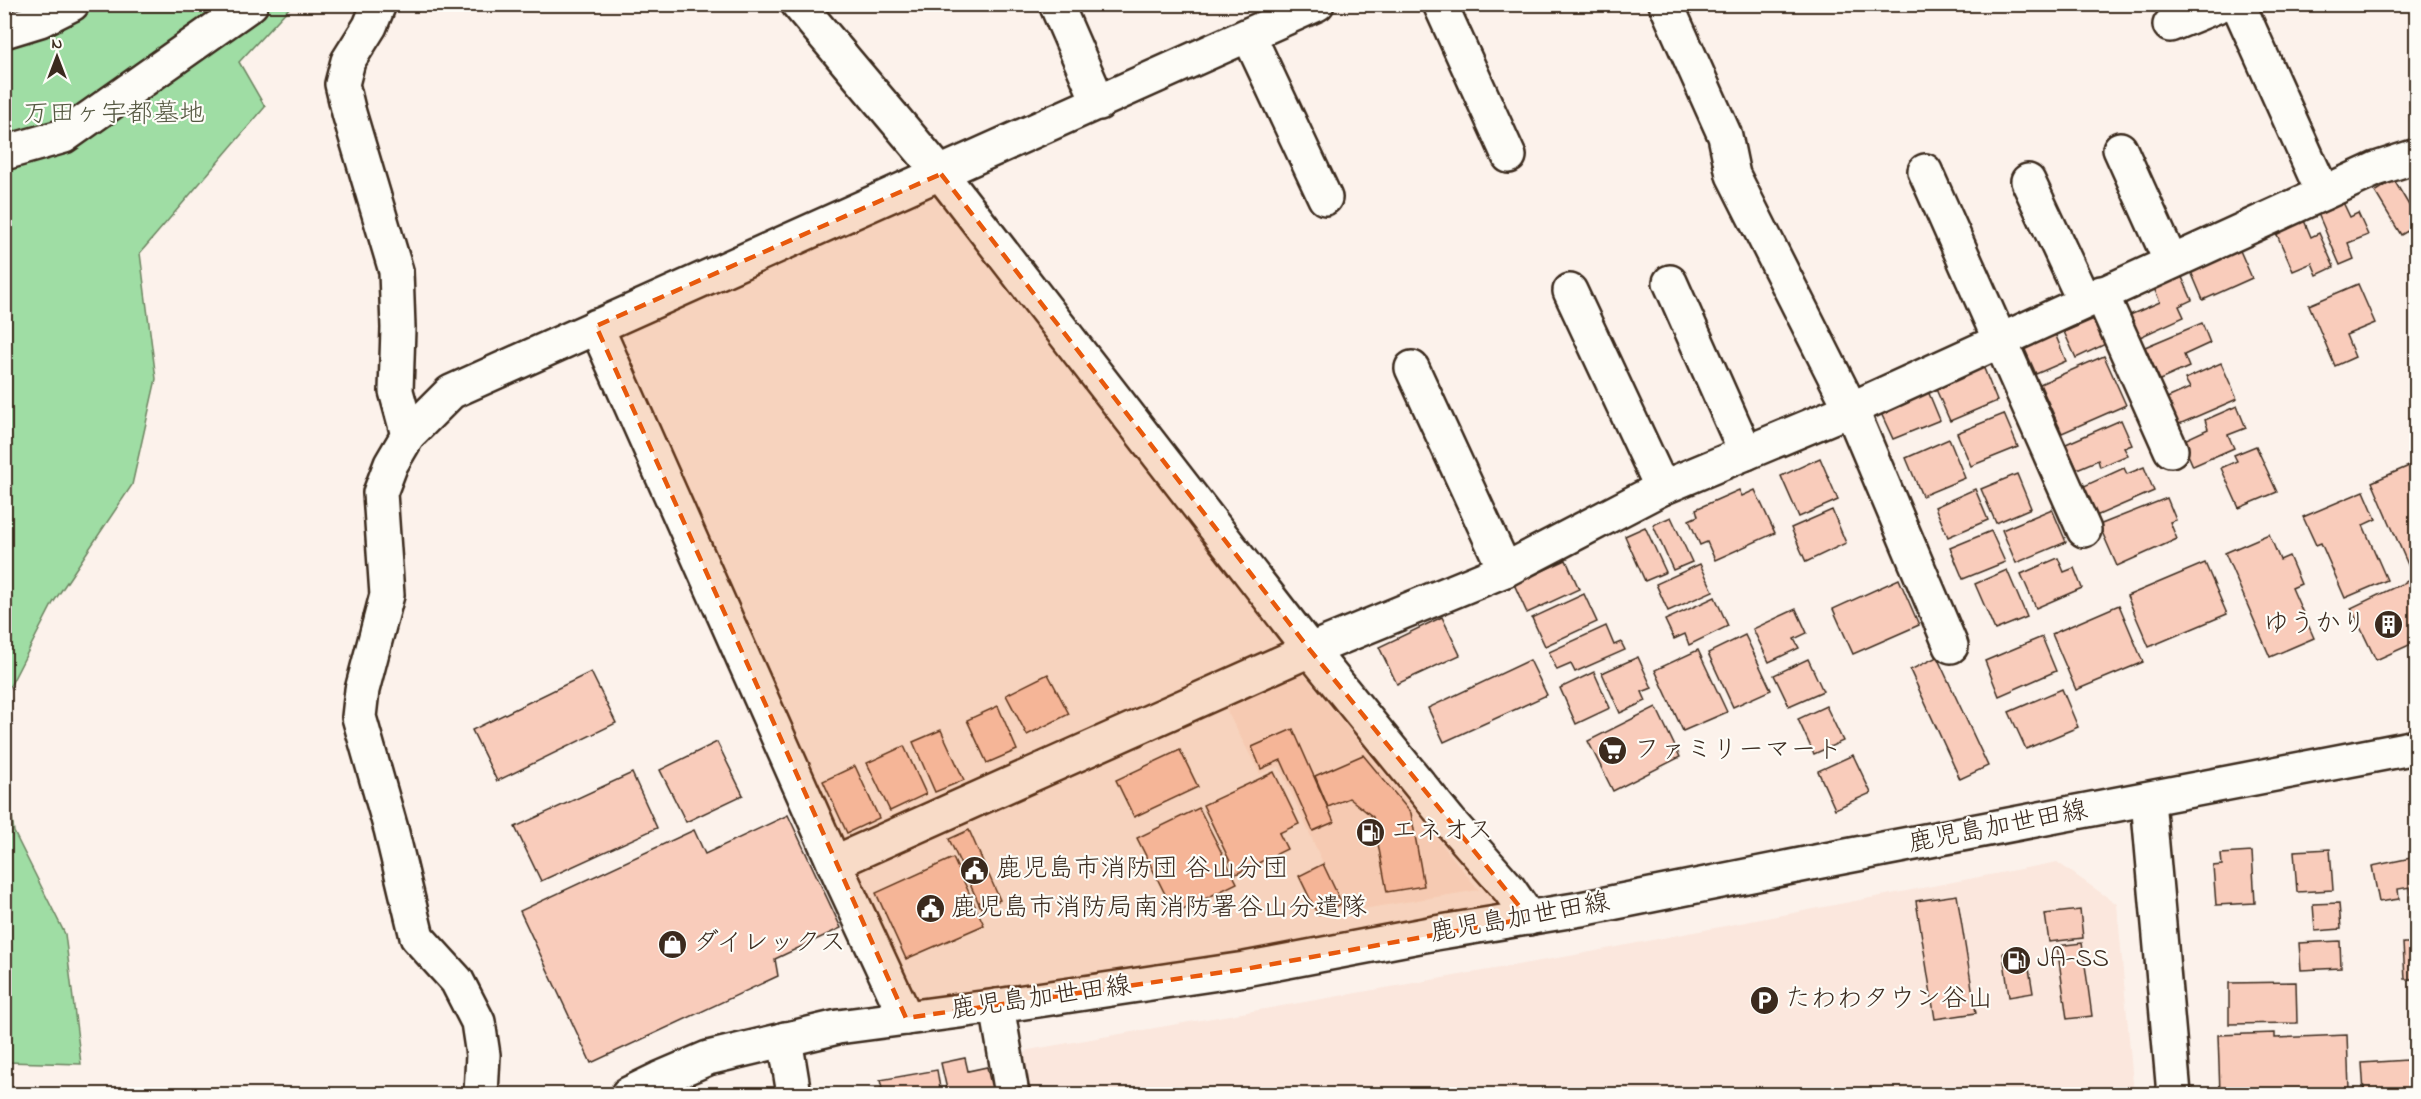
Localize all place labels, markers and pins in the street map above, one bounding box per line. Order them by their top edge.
place label: ゆうかり [2263,606,2367,644]
building icon: ゆうかり [2372,609,2404,641]
place label: ファミリーマート [1634,732,1843,770]
supermarket icon: ファミリーマート [1597,735,1629,767]
place label: エネオス [1391,813,1493,851]
fuel station icon: エネオス [1354,816,1386,848]
place label: 鹿児島市消防団 谷山分団 [996,851,1289,889]
public building icon: 鹿児島市消防団 谷山分団 [959,854,991,886]
place label: 鹿児島市消防局南消防署谷山分遣隊 [951,890,1367,928]
public building icon: 鹿児島市消防局南消防署谷山分遣隊 [914,893,946,925]
place label: ダイレックス [693,925,846,963]
shop icon: ダイレックス [656,928,688,960]
place label: JA-SS [2037,941,2109,979]
fuel station icon: JA-SS [2000,944,2032,976]
place label: たわわタウン谷山 [1785,981,1993,1019]
parking icon: たわわタウン谷山 [1748,984,1780,1016]

